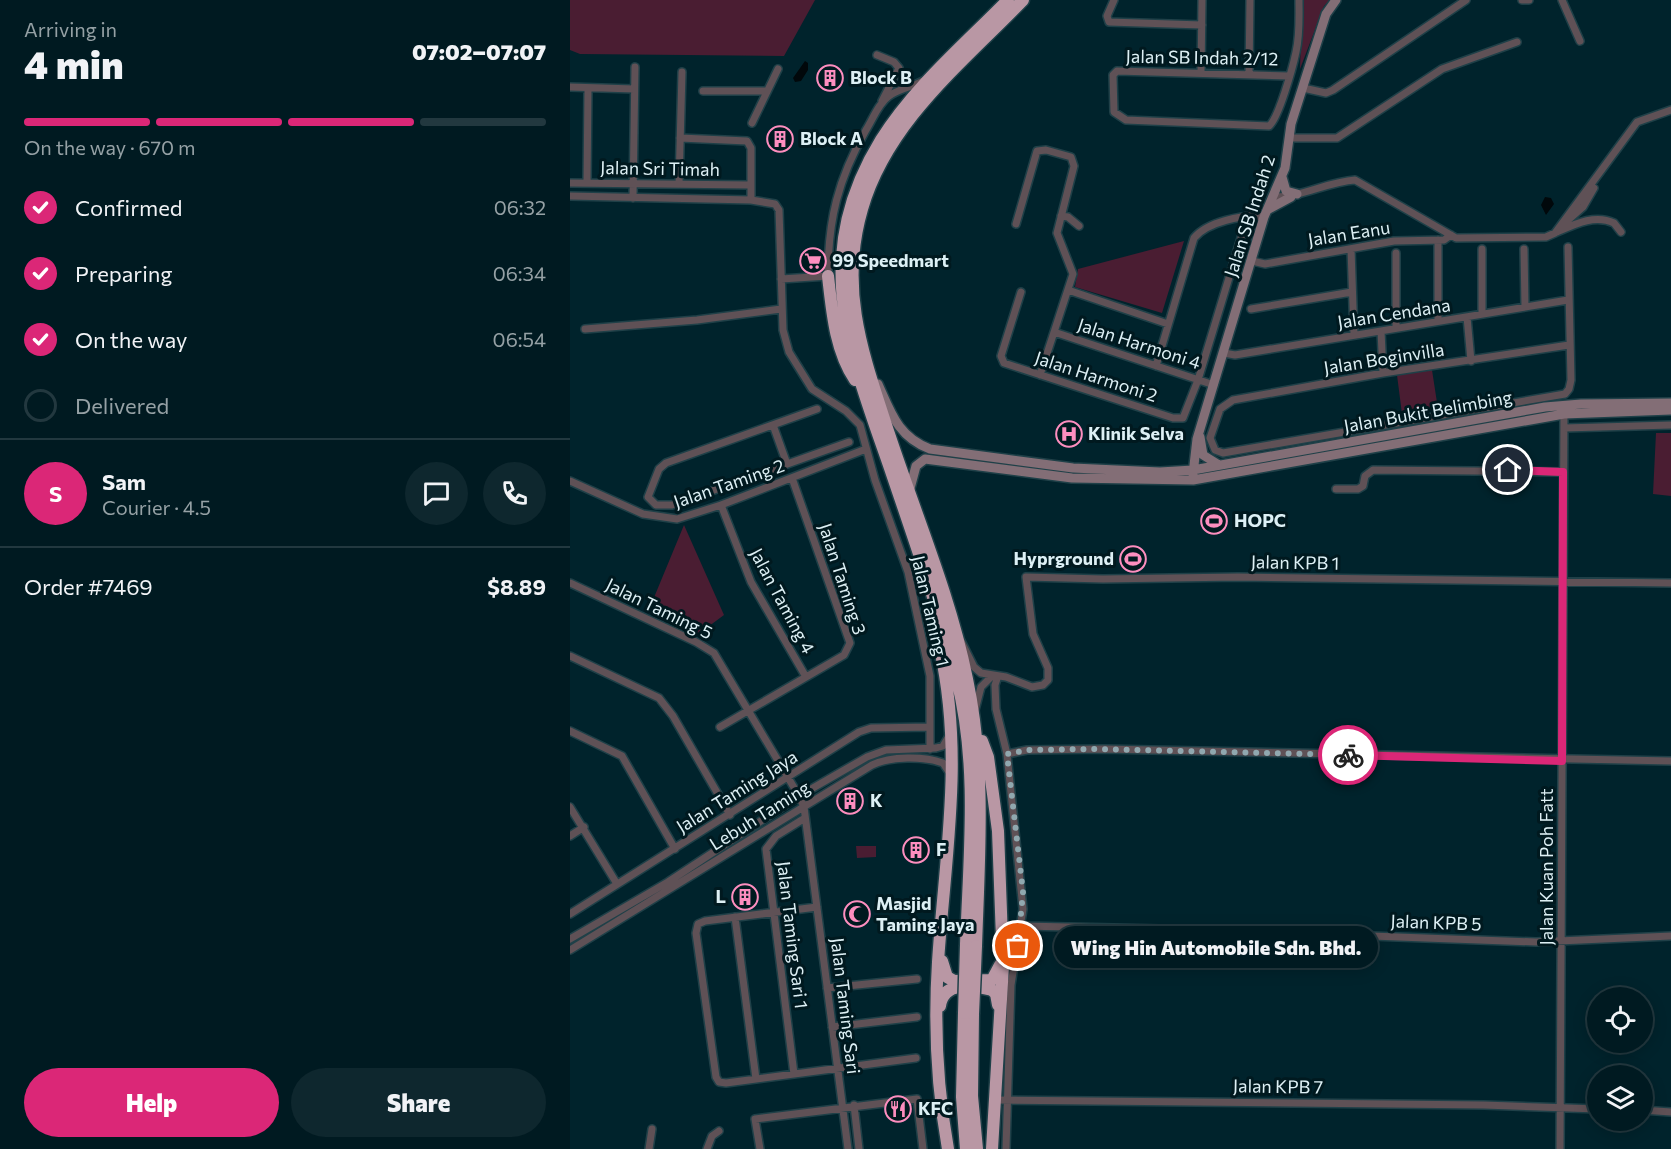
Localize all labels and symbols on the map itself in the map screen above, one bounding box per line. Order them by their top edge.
street label: Jalan SB Indah 2/12 [1126,45,1279,69]
building icon: Block B [815,63,845,93]
place label: Block B [850,66,912,88]
building icon: Block A [765,124,795,154]
place label: Block A [800,127,863,149]
street label: Jalan SB Indah 2 [1219,152,1279,279]
street label: Jalan Sri Timah [600,156,720,180]
street label: Jalan Eanu [1306,216,1391,250]
supermarket icon: 99 Speedmart [798,246,828,276]
place label: 99 Speedmart [832,249,949,271]
street label: Jalan Cendana [1336,293,1452,333]
street label: Jalan Harmoni 4 [1075,313,1204,373]
street label: Jalan Boginvilla [1322,338,1446,378]
street label: Jalan Harmoni 2 [1032,346,1160,406]
street label: Jalan Bukit Belimbing [1342,385,1514,437]
hospital icon: Klinik Selva [1054,419,1084,449]
place label: Klinik Selva [1088,422,1184,444]
pin [1482,444,1533,495]
street label: Jalan Taming 2 [670,454,787,512]
sports icon: HOPC [1199,506,1229,536]
place label: HOPC [1234,509,1286,531]
street label: Jalan Taming 3 [815,520,871,637]
street label: Jalan Taming 4 [746,544,820,657]
sports icon: Hyprground [1118,544,1148,574]
place label: Hyprground [1014,547,1114,569]
street label: Jalan KPB 1 [1251,550,1339,574]
street label: Jalan Taming 1 [908,553,954,668]
street label: Jalan Taming 5 [602,573,716,643]
courier [1318,725,1378,785]
street label: Jalan Taming Jaya [672,745,801,837]
street label: Lebuh Taming [705,775,814,855]
building icon: K [835,786,865,816]
street label: Jalan Kuan Poh Fatt [1535,788,1557,946]
place label: K [870,789,883,811]
building icon: F [901,835,931,865]
place label: F [936,838,946,860]
street label: Jalan Taming Sari 1 [773,860,813,1010]
building icon: L [730,882,760,912]
place label: L [716,885,726,907]
place label: Masjid Taming Jaya [876,892,975,935]
mosque icon: Masjid Taming Jaya [842,899,872,929]
street label: Jalan KPB 5 [1390,909,1482,935]
pin [992,920,1043,971]
callout: Wing Hin Automobile Sdn. Bhd. [1054,925,1378,967]
street label: Jalan Taming Sari [827,936,865,1075]
street label: Jalan KPB 7 [1233,1074,1323,1098]
restaurant icon: KFC [883,1094,913,1124]
place label: KFC [918,1097,953,1119]

